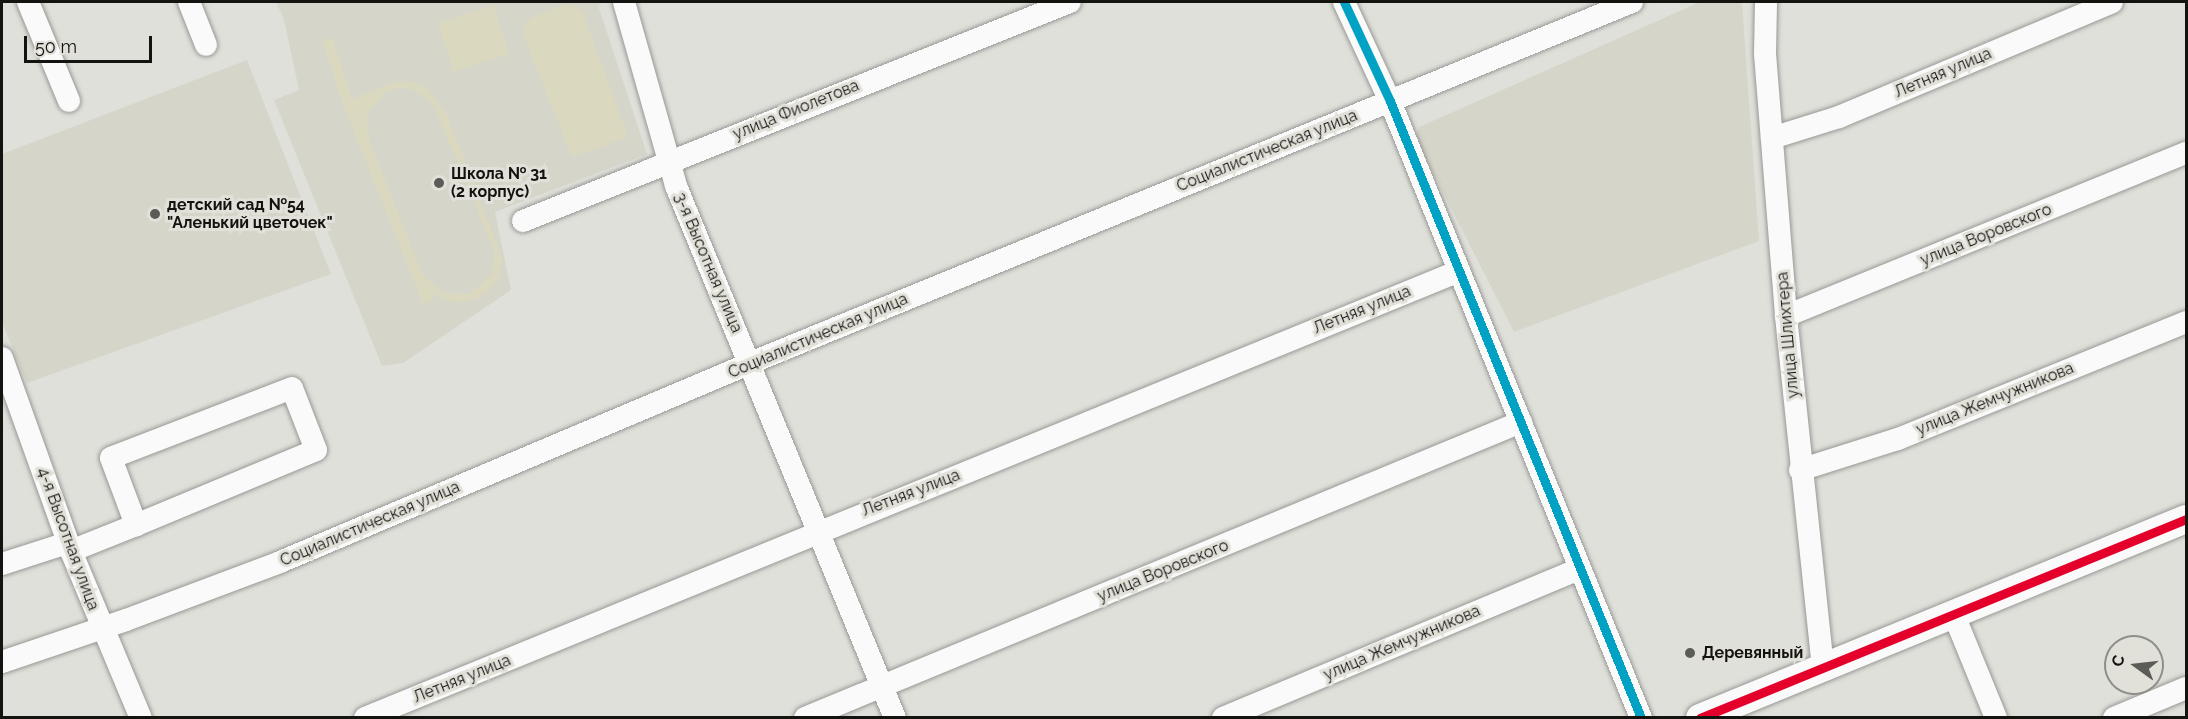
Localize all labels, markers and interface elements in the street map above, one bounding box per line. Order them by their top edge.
scale bar [27,24,154,62]
text: 50 m [35,36,77,57]
street label: Летняя улица [1891,44,1995,102]
street label: улица Фиолетова [730,76,862,144]
street label: Социалистическая улица [1174,106,1360,196]
place label: Школа № 31 (2 корпус) [451,164,547,202]
marker: Школа № 31 (2 корпус) [432,176,446,190]
street label: 3-я Высотная улица [670,190,746,336]
place label: детский сад №54 "Аленький цветочек" [167,195,333,233]
street label: улица Воровского [1918,200,2054,270]
marker: детский сад №54 "Аленький цветочек" [148,207,162,221]
street label: улица Шлихтера [1773,271,1803,399]
street label: Летняя улица [1310,282,1414,338]
street label: Социалистическая улица [725,289,911,383]
street label: улица Жемчужникова [1913,359,2077,439]
street label: 4-я Высотная улица [33,465,103,613]
street label: Летняя улица [859,465,963,521]
street label: Социалистическая улица [277,477,463,571]
street label: улица Воровского [1095,536,1231,606]
street label: улица Жемчужникова [1321,601,1483,685]
north arrow [2104,635,2164,695]
place label: Деревянный [1702,643,1803,663]
marker: Деревянный [1683,646,1697,660]
street label: Летняя улица [410,651,514,707]
text: С [2107,653,2129,669]

